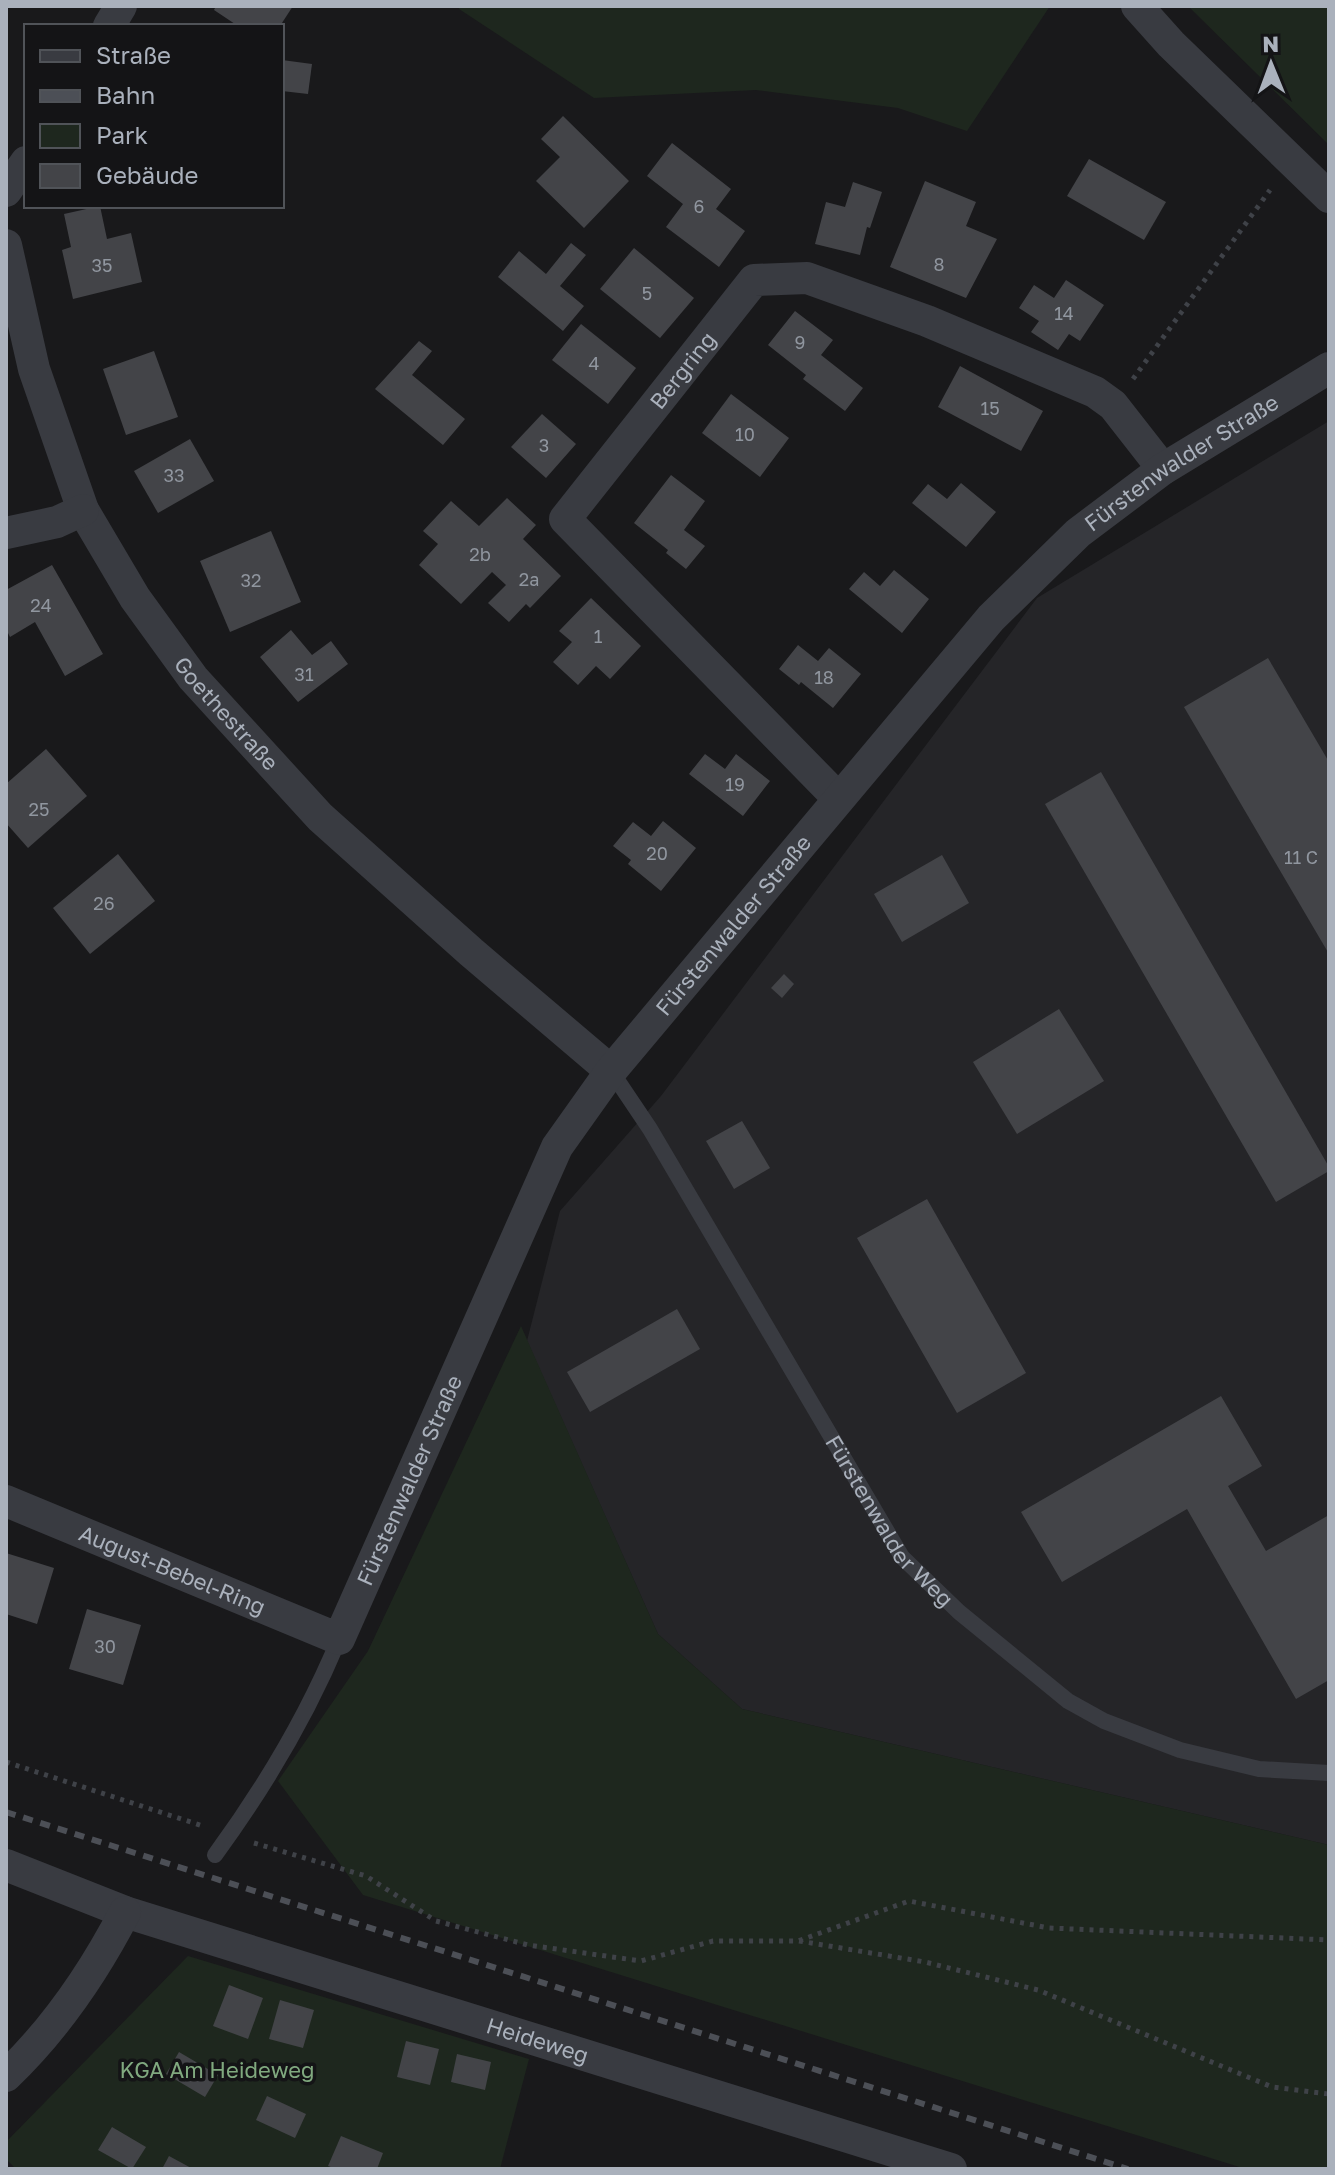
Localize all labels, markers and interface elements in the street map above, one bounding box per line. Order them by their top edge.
legend [24,24,284,208]
north arrow [1231,24,1311,104]
text: N [1262,30,1279,57]
text: Straße [96,40,171,69]
text: Bahn [96,80,155,109]
text: Park [96,120,148,149]
text: Gebäude [96,160,198,189]
house number: 6 [694,195,704,217]
house number: 8 [934,253,944,275]
house number: 35 [92,254,112,276]
house number: 5 [642,282,652,304]
house number: 14 [1054,302,1074,324]
street label: Bergring [643,326,721,414]
house number: 9 [795,331,805,353]
house number: 4 [589,352,600,374]
street label: Fürstenwalder Straße [1079,388,1283,536]
house number: 15 [980,397,1000,419]
house number: 10 [735,423,755,445]
house number: 3 [539,434,549,456]
house number: 33 [163,464,185,486]
house number: 2b [469,543,491,565]
house number: 2a [519,568,539,590]
house number: 32 [241,569,261,591]
house number: 24 [30,594,52,616]
house number: 1 [594,625,603,647]
street label: Goethestraße [169,651,284,776]
house number: 31 [294,663,314,685]
house number: 18 [814,666,834,688]
house number: 19 [725,773,745,795]
house number: 25 [29,798,49,820]
street label: Fürstenwalder Straße [649,829,816,1021]
house number: 20 [646,842,668,864]
house number: 11 C [1284,846,1318,868]
house number: 26 [93,892,115,914]
street label: Fürstenwalder Straße [350,1371,467,1590]
street label: Fürstenwalder Weg [820,1430,959,1612]
street label: August-Bebel-Ring [75,1519,270,1620]
house number: 30 [94,1635,116,1657]
street label: Heideweg [483,2011,592,2068]
park label: KGA Am Heideweg [119,2056,315,2083]

